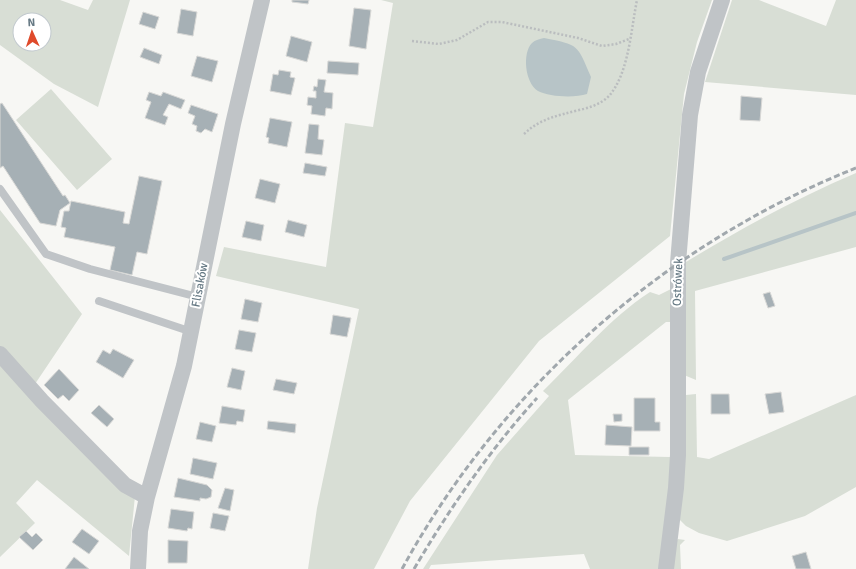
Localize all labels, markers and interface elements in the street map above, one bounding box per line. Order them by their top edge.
north arrow [12,12,52,52]
text: N [27,16,36,29]
street label: Ostrówek [670,258,686,306]
street label: Flisaków [188,261,212,308]

